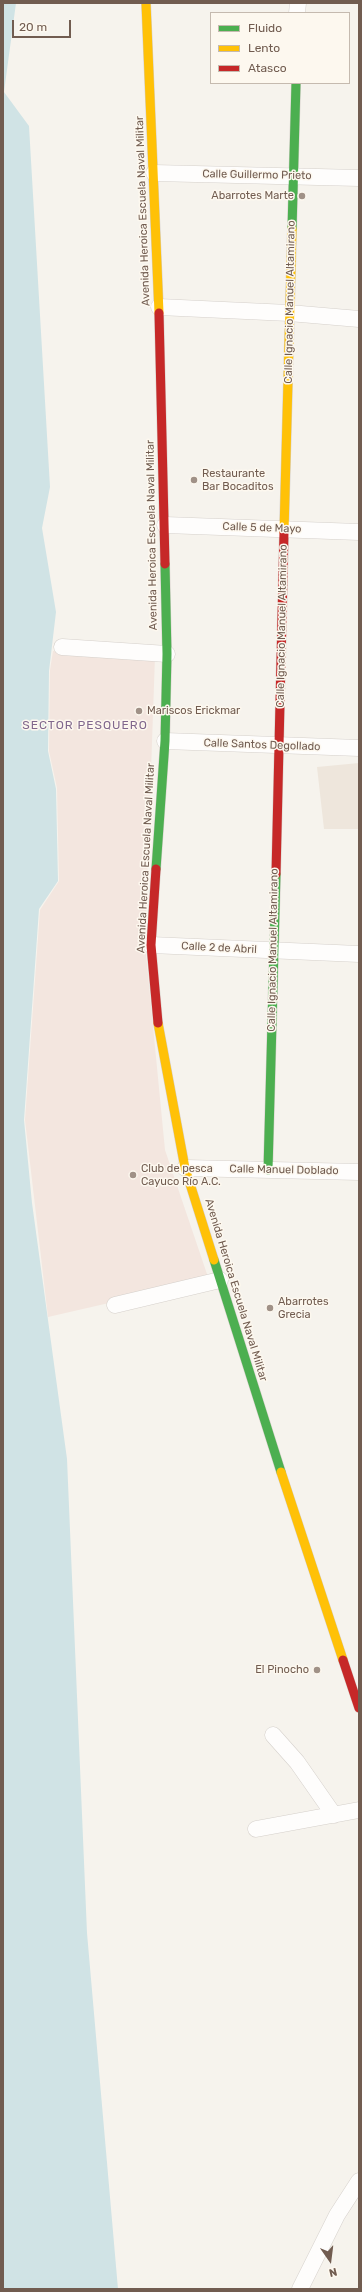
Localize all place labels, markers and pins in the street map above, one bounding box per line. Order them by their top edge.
place label: Abarrotes Marte [211,189,294,203]
marker: Abarrotes Marte [297,191,307,201]
place label: Restaurante Bar Bocaditos [202,467,274,493]
marker: Restaurante Bar Bocaditos [189,475,199,485]
place label: Mariscos Erickmar [147,704,240,718]
marker: Mariscos Erickmar [134,706,144,716]
place label: Club de pesca Cayuco Río A.C. [141,1162,221,1188]
marker: Club de pesca Cayuco Río A.C. [128,1170,138,1180]
place label: Abarrotes Grecia [278,1295,329,1321]
marker: Abarrotes Grecia [265,1303,275,1313]
place label: El Pinocho [255,1663,309,1677]
marker: El Pinocho [312,1665,322,1675]

